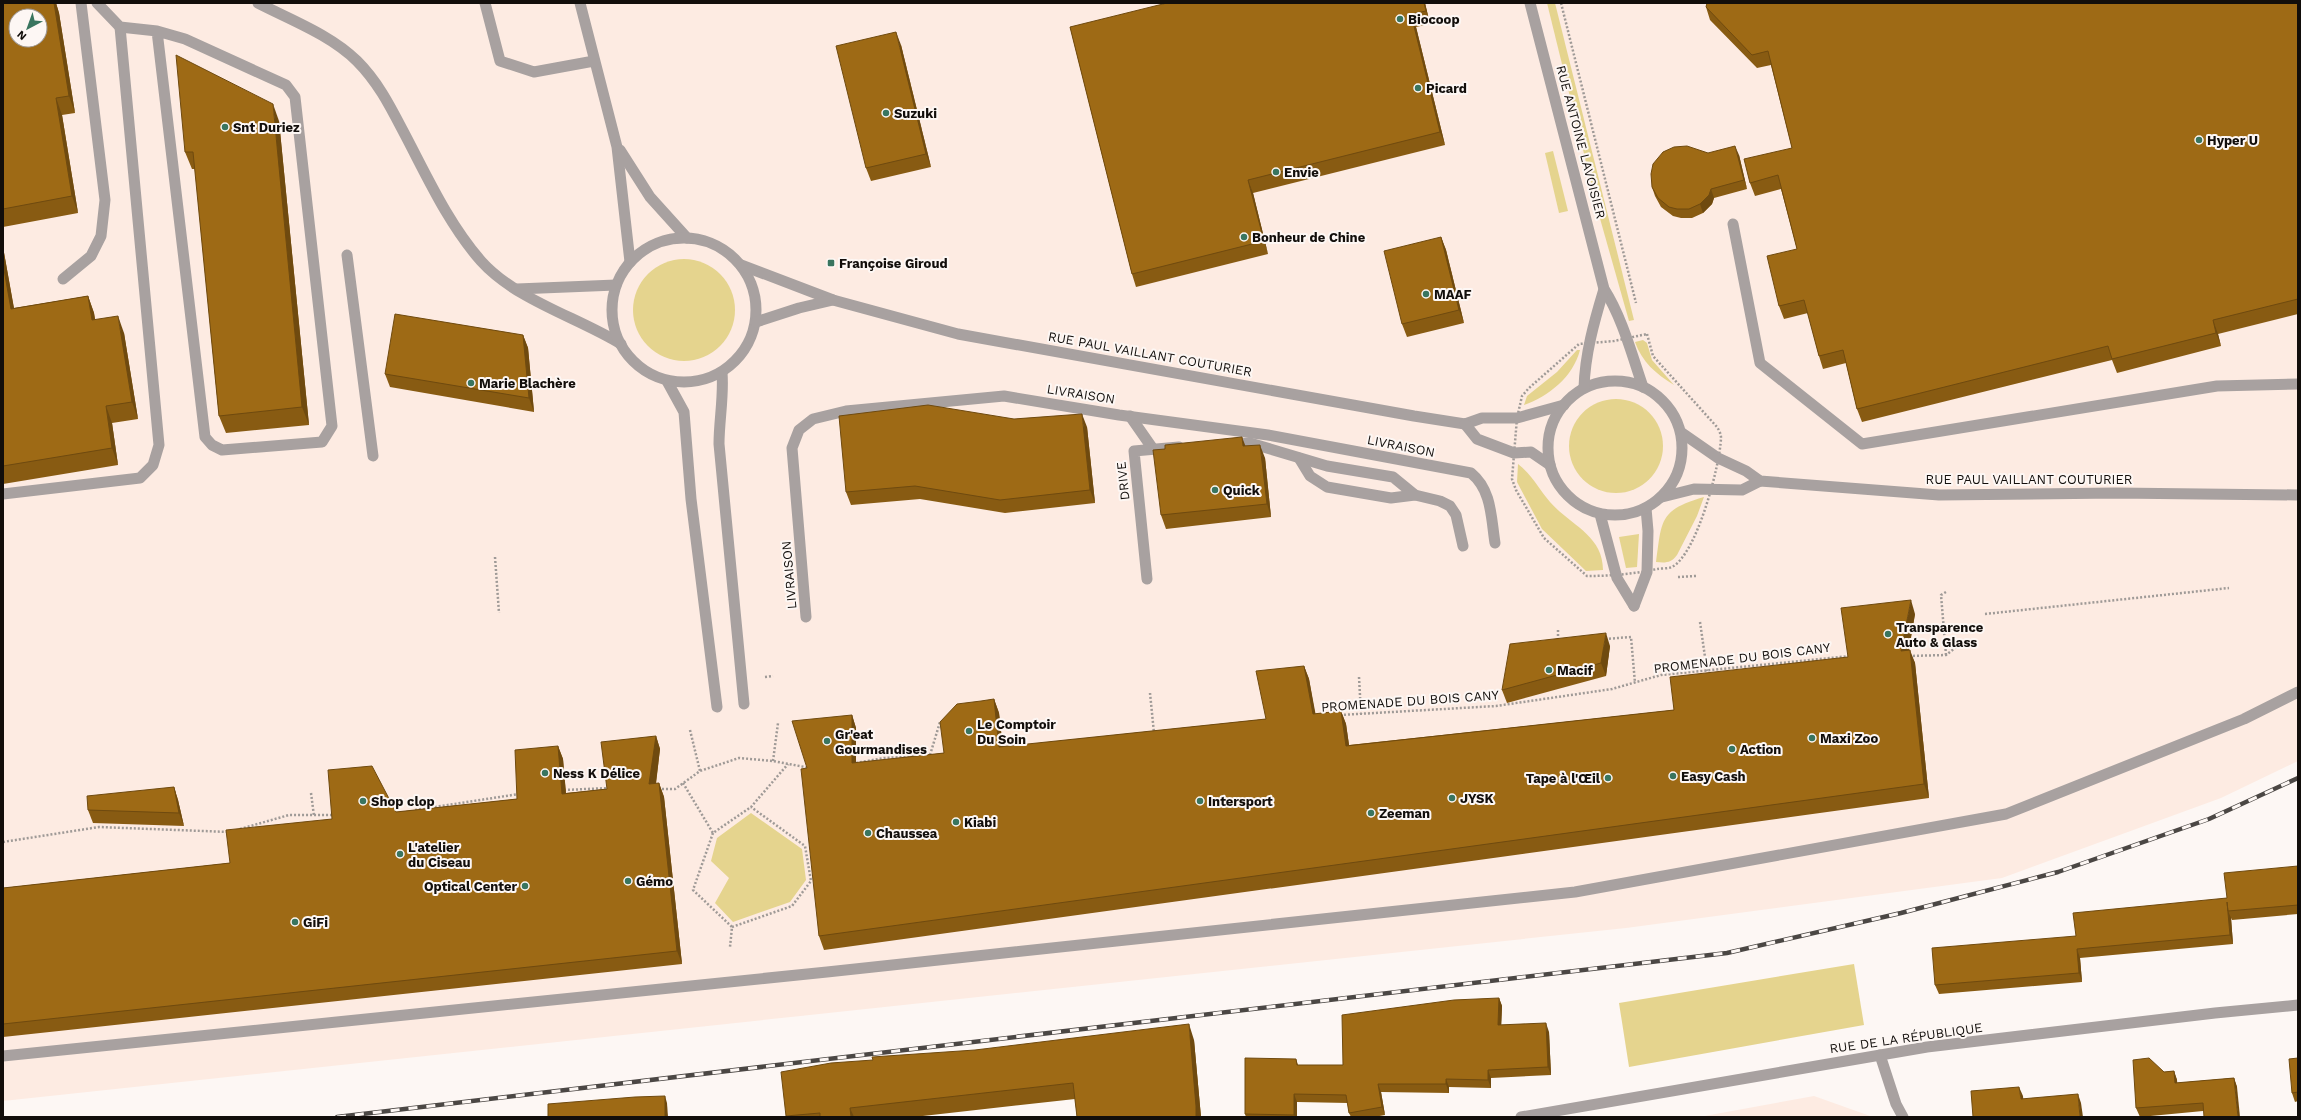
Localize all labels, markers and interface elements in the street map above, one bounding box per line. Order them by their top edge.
north arrow [8,8,48,48]
place label: Biocoop [1408,12,1460,27]
marker: Biocoop [1395,14,1405,24]
text: N [14,28,29,43]
street label: RUE ANTOINE LAVOISIER [1553,64,1609,221]
place label: Picard [1426,81,1467,96]
marker: Picard [1413,83,1423,93]
place label: Suzuki [894,106,937,121]
marker: Suzuki [881,108,891,118]
place label: Snt Duriez [233,120,300,135]
marker: Snt Duriez [220,122,230,132]
place label: Hyper U [2207,133,2258,148]
marker: Hyper U [2194,135,2204,145]
place label: Envie [1284,165,1319,180]
marker: Envie [1271,167,1281,177]
place label: Bonheur de Chine [1252,230,1366,245]
marker: Bonheur de Chine [1239,232,1249,242]
place label: Françoise Giroud [839,256,948,271]
marker: Françoise Giroud [826,258,836,268]
place label: MAAF [1434,287,1471,302]
marker: MAAF [1421,289,1431,299]
street label: RUE PAUL VAILLANT COUTURIER [1047,329,1253,379]
place label: Marie Blachère [479,376,576,391]
marker: Marie Blachère [466,378,476,388]
street label: LIVRAISON [1046,381,1116,407]
street label: LIVRAISON [1366,432,1436,460]
street label: DRIVE [1114,461,1132,501]
street label: RUE PAUL VAILLANT COUTURIER [1926,472,2133,487]
place label: Quick [1223,483,1261,498]
marker: Quick [1210,485,1220,495]
street label: LIVRAISON [779,540,799,610]
place label: Transparence Auto & Glass [1896,620,1984,650]
marker: Transparence Auto & Glass [1883,629,1893,639]
street label: PROMENADE DU BOIS CANY [1653,640,1832,676]
place label: Macif [1557,663,1593,678]
marker: Macif [1544,665,1554,675]
street label: PROMENADE DU BOIS CANY [1321,687,1500,715]
place label: Le Comptoir Du Soin [977,717,1056,747]
marker: Le Comptoir Du Soin [964,726,974,736]
place label: Gr'eat Gourmandises [835,727,927,757]
place label: Maxi Zoo [1820,731,1878,746]
marker: Maxi Zoo [1807,733,1817,743]
marker: Gr'eat Gourmandises [822,736,832,746]
place label: Action [1740,742,1781,757]
marker: Action [1727,744,1737,754]
place label: Ness K Délice [553,766,641,781]
marker: Ness K Délice [540,768,550,778]
place label: Easy Cash [1681,769,1746,784]
place label: Tape à l'Œil [1526,771,1601,786]
marker: Easy Cash [1668,771,1678,781]
marker: Tape à l'Œil [1603,773,1613,783]
place label: JYSK [1460,791,1493,806]
marker: JYSK [1447,793,1457,803]
place label: Shop clop [371,794,435,809]
place label: Intersport [1208,794,1273,809]
marker: Shop clop [358,796,368,806]
marker: Intersport [1195,796,1205,806]
place label: Zeeman [1379,806,1430,821]
marker: Zeeman [1366,808,1376,818]
place label: Kiabi [964,815,996,830]
marker: Kiabi [951,817,961,827]
place label: Chaussea [876,826,938,841]
marker: Chaussea [863,828,873,838]
place label: L'atelier du Ciseau [408,840,471,870]
marker: L'atelier du Ciseau [395,849,405,859]
place label: Gémo [636,874,673,889]
marker: Gémo [623,876,633,886]
place label: Optical Center [424,879,517,894]
marker: Optical Center [520,881,530,891]
place label: GiFi [303,915,328,930]
marker: GiFi [290,917,300,927]
street label: RUE DE LA RÉPUBLIQUE [1828,1019,1983,1056]

